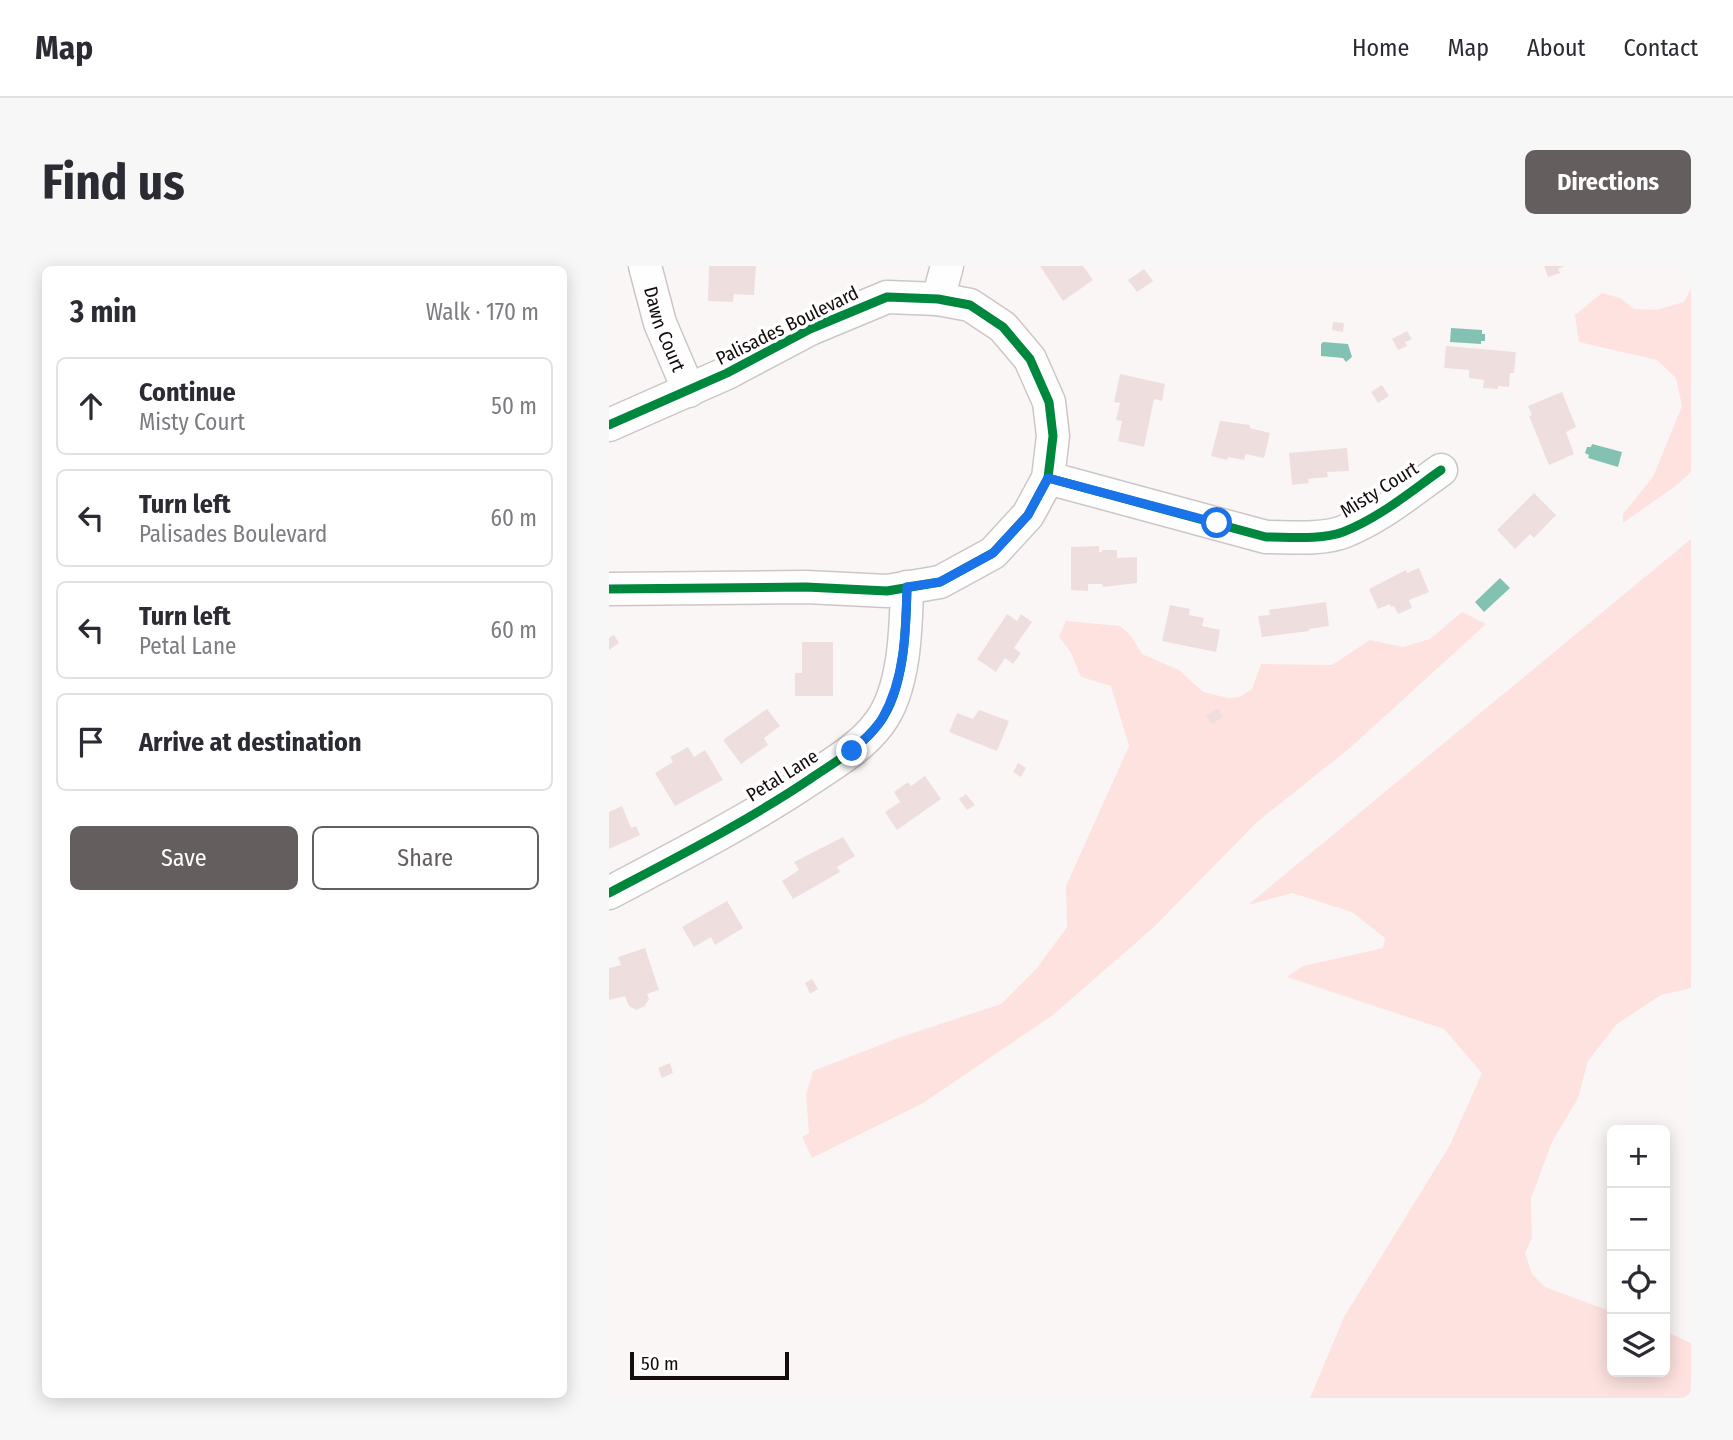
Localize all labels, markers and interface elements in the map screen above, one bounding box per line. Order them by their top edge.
text: Map [35,28,93,68]
text: Home [1352,34,1409,62]
text: Map [1447,34,1489,62]
text: About [1527,34,1585,62]
text: Contact [1623,34,1698,62]
button: Directions [1525,150,1691,214]
text: Find us [42,153,185,212]
street label: Palisades Boulevard [712,281,862,370]
street label: Dawn Court [639,284,691,376]
text: 3 min [70,294,137,330]
text: Walk · 170 m [426,298,539,326]
text: Continue [139,377,236,408]
icon: ahead [72,387,110,425]
text: 50 m [491,392,537,420]
text: Misty Court [139,408,245,436]
street label: Misty Court [1336,456,1423,522]
text: Turn left [139,489,231,520]
icon: left [72,499,110,537]
text: 60 m [491,504,537,532]
route start [1201,507,1232,538]
text: Palisades Boulevard [139,520,327,548]
text: Turn left [139,601,231,632]
icon: left [72,611,110,649]
text: 60 m [491,616,537,644]
text: Petal Lane [139,632,236,660]
icon: arrive [72,723,110,761]
text: Arrive at destination [139,727,362,758]
route end [836,735,867,766]
street label: Petal Lane [742,744,822,806]
button: Save [70,826,298,890]
button: Share [312,826,539,890]
map controls [1607,1125,1670,1377]
button: + [1607,1125,1670,1188]
button: − [1607,1188,1670,1251]
button: locate [1607,1251,1670,1314]
button: layers [1607,1314,1670,1377]
scale bar [630,1349,789,1381]
text: 50 m [641,1352,679,1375]

